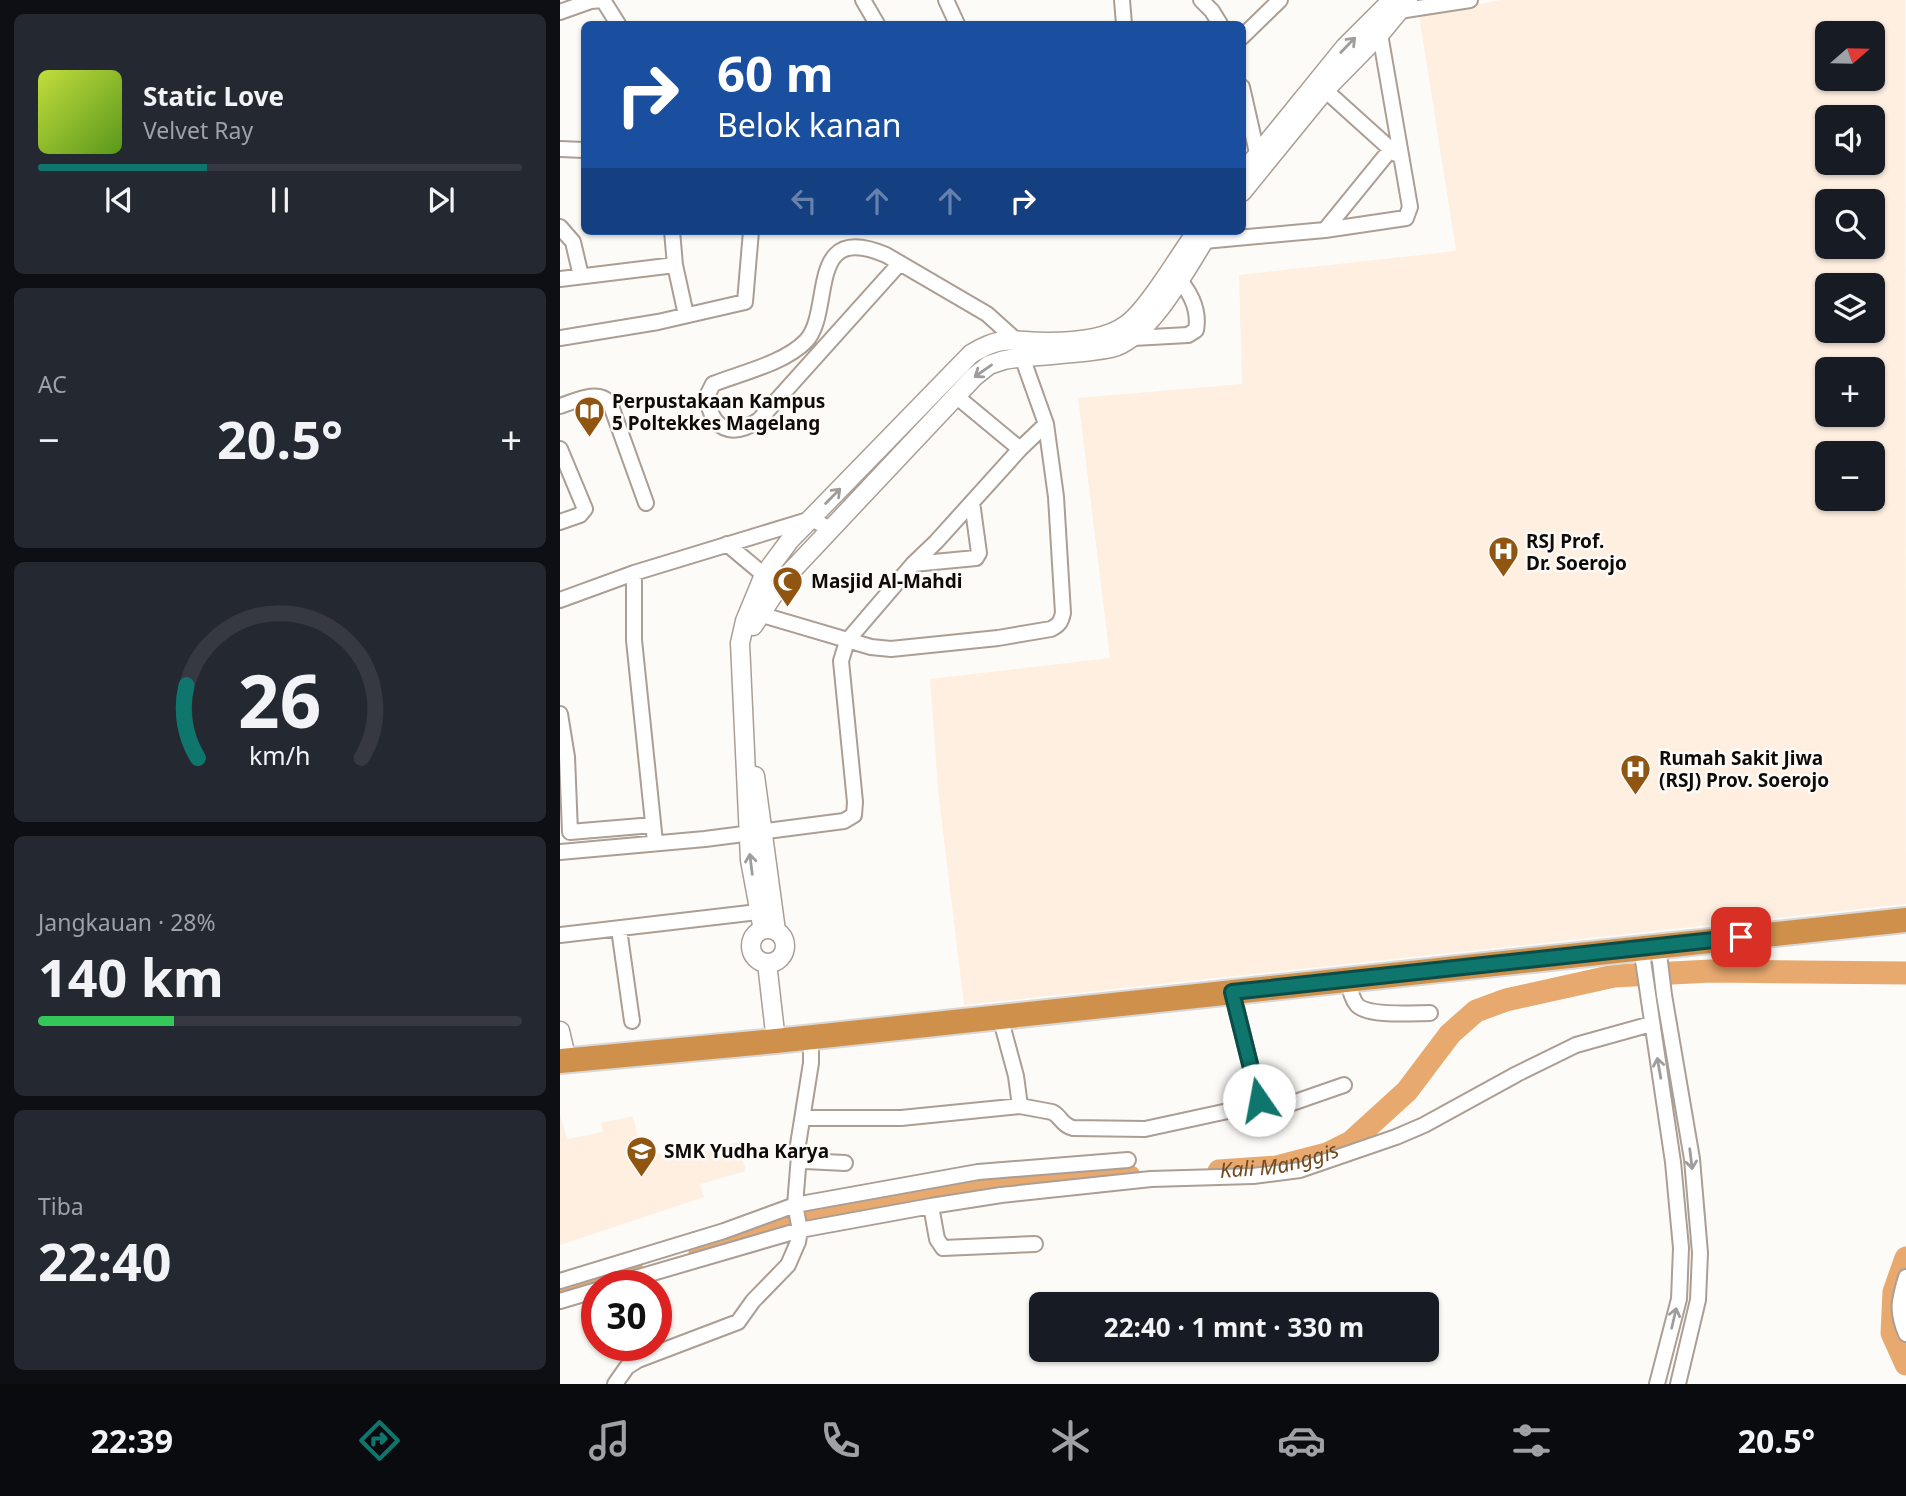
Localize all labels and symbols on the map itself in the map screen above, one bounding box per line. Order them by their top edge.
north arrow [1815,21,1885,91]
one-way arrow [1339,37,1356,54]
one-way arrow [974,364,993,378]
place label: Perpustakaan Kampus 5 Poltekkes Magelang [612,388,825,436]
library icon: Perpustakaan Kampus 5 Poltekkes Magelang [572,395,606,439]
one-way arrow [825,488,842,505]
place label: RSJ Prof. Dr. Soerojo [1526,528,1627,576]
hospital icon: RSJ Prof. Dr. Soerojo [1486,535,1520,579]
mosque icon: Masjid Al-Mahdi [771,564,805,608]
place label: Masjid Al-Mahdi [811,568,962,594]
place label: Rumah Sakit Jiwa (RSJ) Prov. Soerojo [1659,745,1829,793]
hospital icon: Rumah Sakit Jiwa (RSJ) Prov. Soerojo [1619,752,1653,796]
one-way arrow [744,853,757,875]
pin [1711,907,1771,967]
one-way arrow [1652,1057,1665,1080]
position arrow [1222,1063,1296,1137]
school or university icon: SMK Yudha Karya [624,1134,658,1178]
water label: Kali Manggis [1219,1135,1343,1184]
place label: SMK Yudha Karya [664,1138,829,1164]
one-way arrow [1685,1147,1698,1170]
speed limit sign: 30 [581,1270,672,1361]
one-way arrow [1668,1307,1681,1330]

